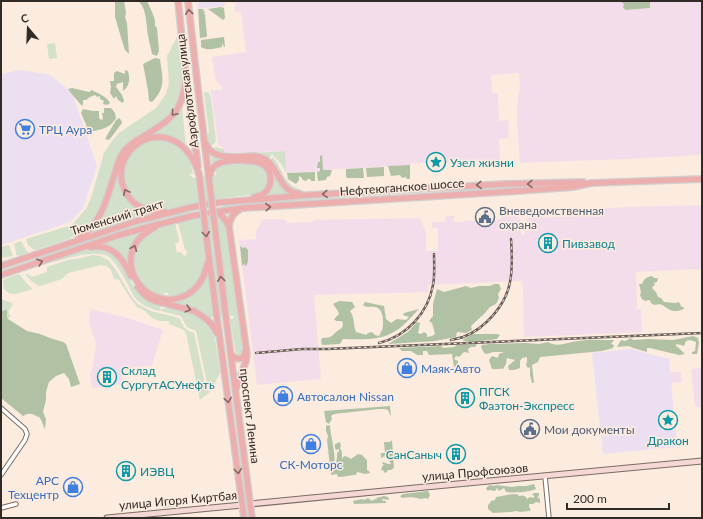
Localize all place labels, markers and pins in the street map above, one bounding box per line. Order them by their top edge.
supermarket icon: ТРЦ Аура [14,118,36,140]
place label: ТРЦ Аура [39,122,92,137]
place icon: Узел жизни [425,151,447,173]
place label: Узел жизни [450,155,514,170]
place label: Вневедомственная охрана [499,203,604,232]
public building icon: Вневедомственная охрана [474,206,496,228]
building icon: Пивзавод [537,232,559,254]
place label: Пивзавод [562,236,615,251]
shop icon: Маяк-Авто [396,357,418,379]
place label: Маяк-Авто [421,361,481,376]
place label: Склад СургутАСУнефть [121,363,215,392]
building icon: Склад СургутАСУнефть [96,366,118,388]
place label: ПГСК Фаэтон-Экспресс [479,384,575,413]
shop icon: Автосалон Nissan [272,385,294,407]
building icon: ПГСК Фаэтон-Экспресс [454,387,476,409]
place label: Автосалон Nissan [297,389,394,404]
place icon: Дракон [657,409,679,431]
public building icon: Мои документы [519,418,541,440]
place label: Мои документы [544,422,635,437]
shop icon: СК-Моторс [300,433,322,455]
place label: Дракон [647,433,689,448]
building icon: СанСаныч [445,443,467,465]
place label: СанСаныч [386,447,442,462]
place label: СК-Моторс [280,457,343,472]
building icon: ИЭВЦ [115,460,137,482]
place label: ИЭВЦ [140,464,175,479]
place label: АРС Техцентр [8,473,59,502]
shop icon: АРС Техцентр [62,476,84,498]

